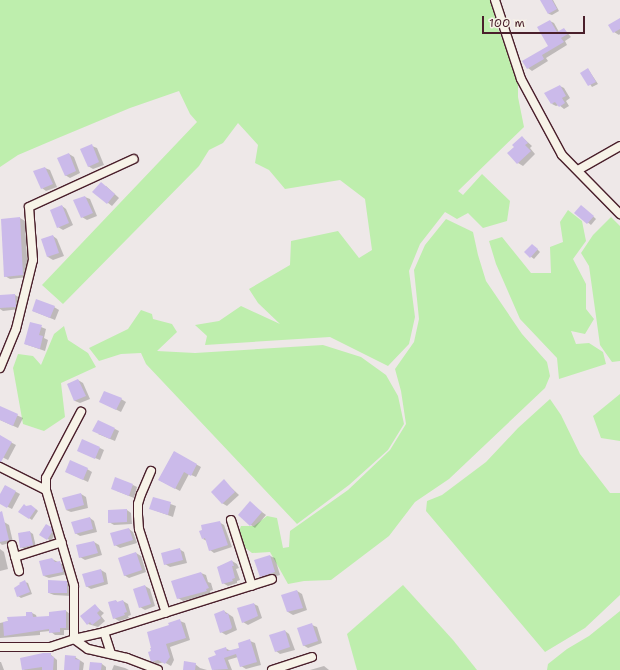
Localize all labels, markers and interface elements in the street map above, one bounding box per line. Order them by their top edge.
scale bar [484,8,587,34]
text: 100 m [489,15,525,31]

